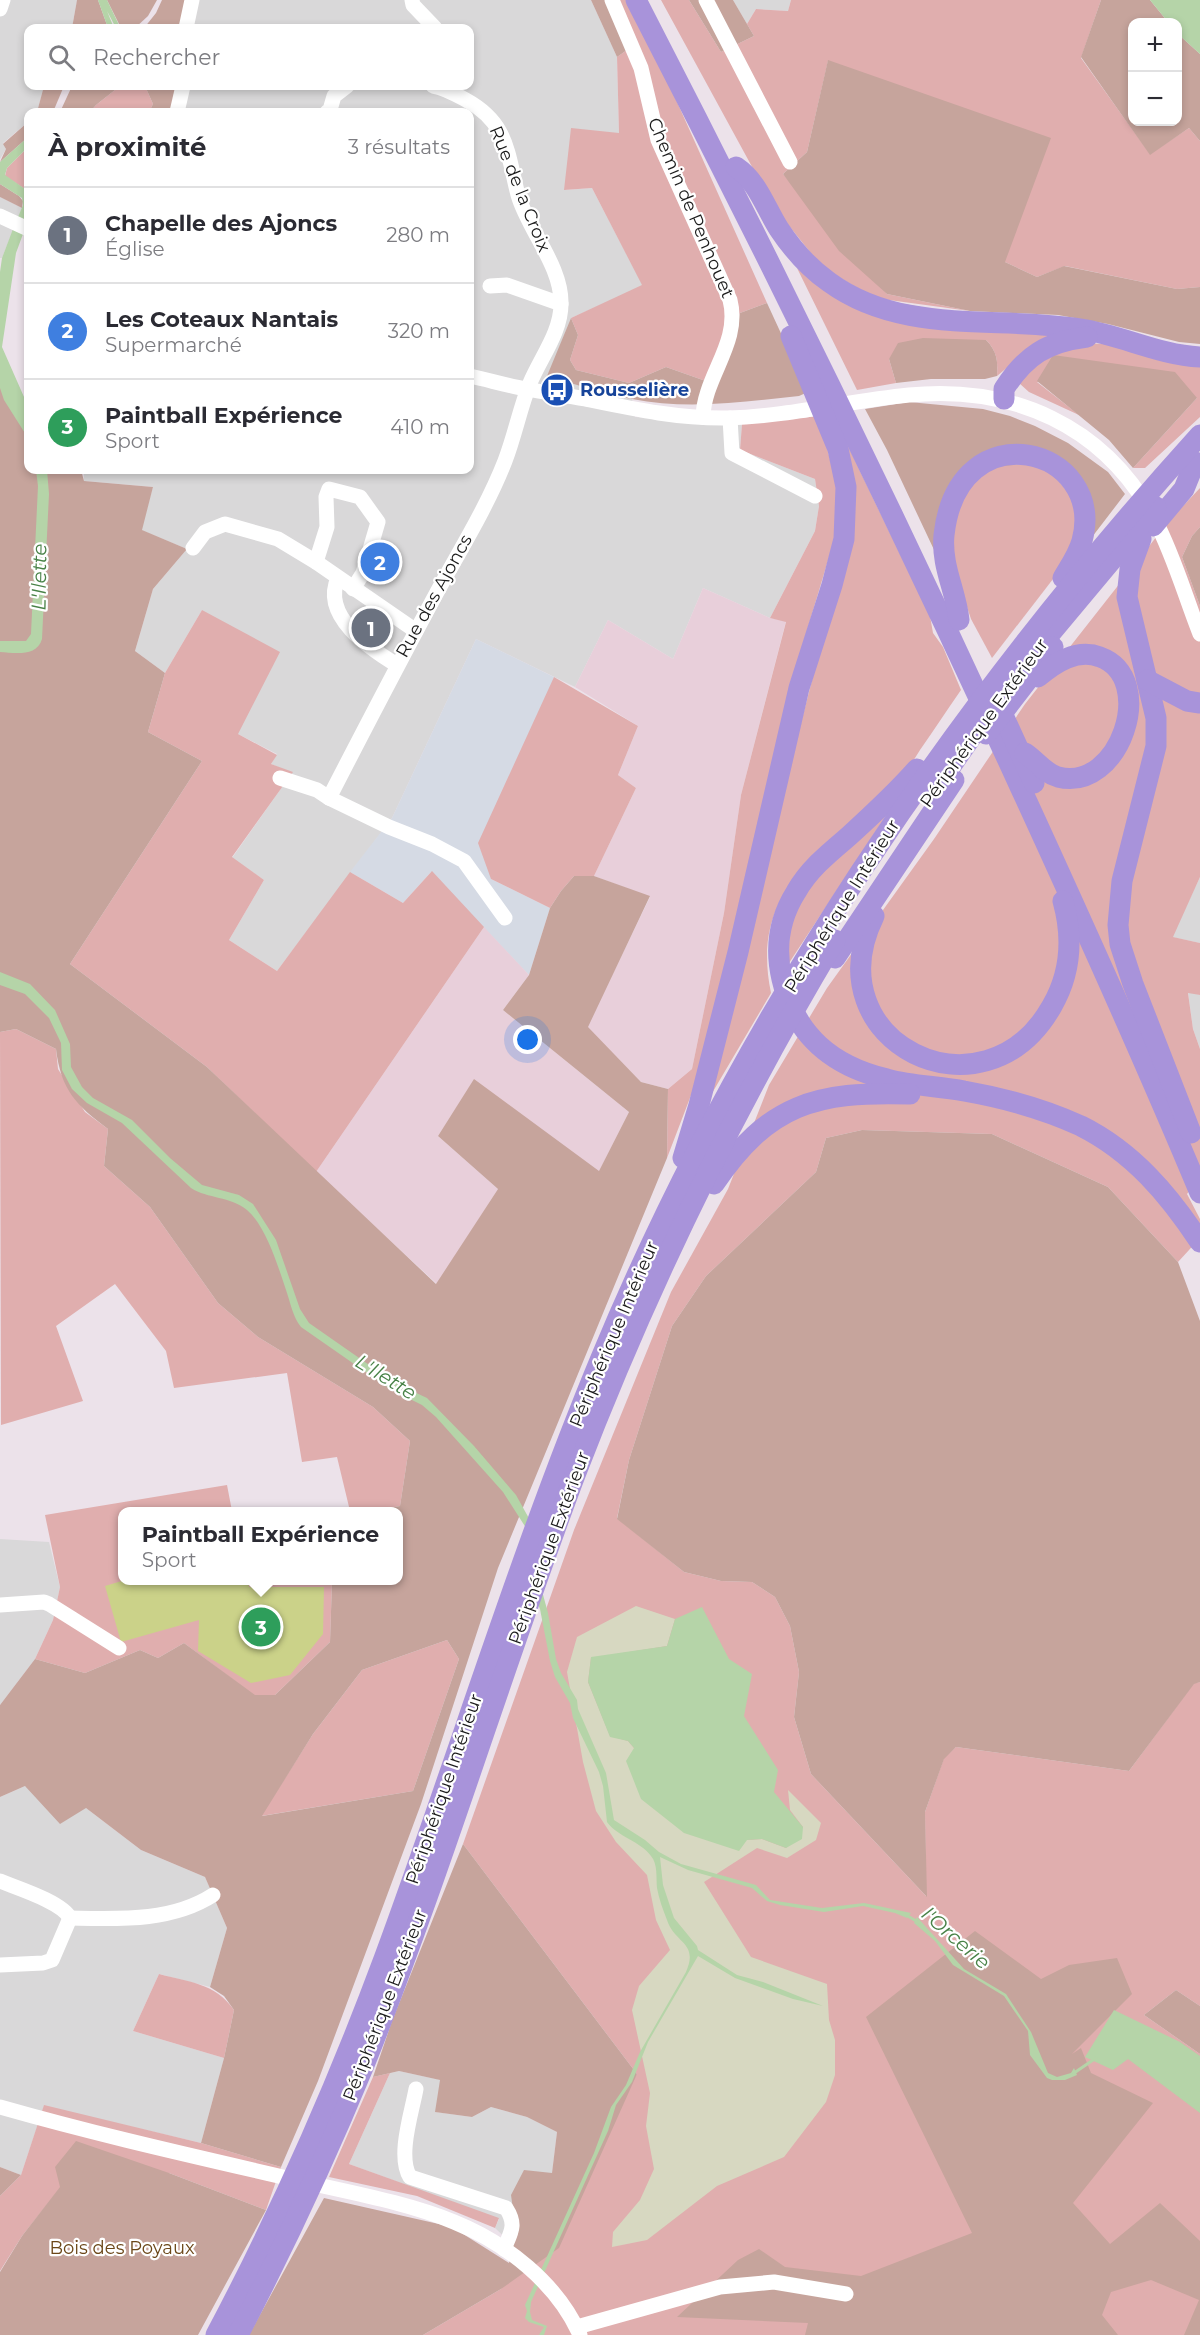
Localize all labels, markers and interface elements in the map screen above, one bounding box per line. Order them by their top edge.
map controls [1128,18,1182,126]
button: + [1128,18,1182,72]
search box [24,24,474,90]
icon: search [45,41,78,74]
text: Rechercher [93,44,220,71]
button: − [1128,72,1182,126]
street label: Chemin de Penhouet [643,114,739,302]
street label: Rue de la Croix [485,123,555,256]
text: À proximité [48,131,207,163]
text: 3 résultats [348,135,450,159]
text: Chapelle des Ajoncs [105,210,337,237]
text: 1 [64,223,71,247]
text: 280 m [386,223,450,247]
text: Église [105,237,165,261]
text: Les Coteaux Nantais [105,306,338,333]
text: 2 [62,319,73,343]
text: 320 m [388,319,450,343]
text: Supermarché [105,333,242,357]
bus stop icon: Rousselière [539,372,575,408]
place label: Rousselière [580,379,689,401]
text: Paintball Expérience [105,402,342,429]
text: 3 [62,415,73,439]
text: 410 m [390,415,450,439]
text: Sport [105,429,160,453]
street label: Rue des Ajoncs [391,530,477,661]
pin: 2 [360,540,400,584]
water label: L'Ilette [26,543,52,611]
pin: 1 [352,606,391,650]
street label: Périphérique Extérieur [915,634,1053,812]
street label: Périphérique Intérieur [780,815,904,997]
your location [513,1025,542,1054]
street label: Périphérique Intérieur [565,1238,663,1430]
water label: L'Ilette [351,1349,421,1405]
street label: Périphérique Extérieur [504,1448,594,1648]
popup [118,1507,403,1585]
text: Paintball Expérience [142,1521,379,1548]
text: Sport [142,1548,197,1572]
pin: 3 [242,1604,280,1650]
street label: Périphérique Intérieur [401,1691,487,1887]
water label: l'Orcerie [917,1902,995,1974]
street label: Périphérique Extérieur [338,1906,432,2104]
park label: Bois des Poyaux [49,2237,195,2259]

